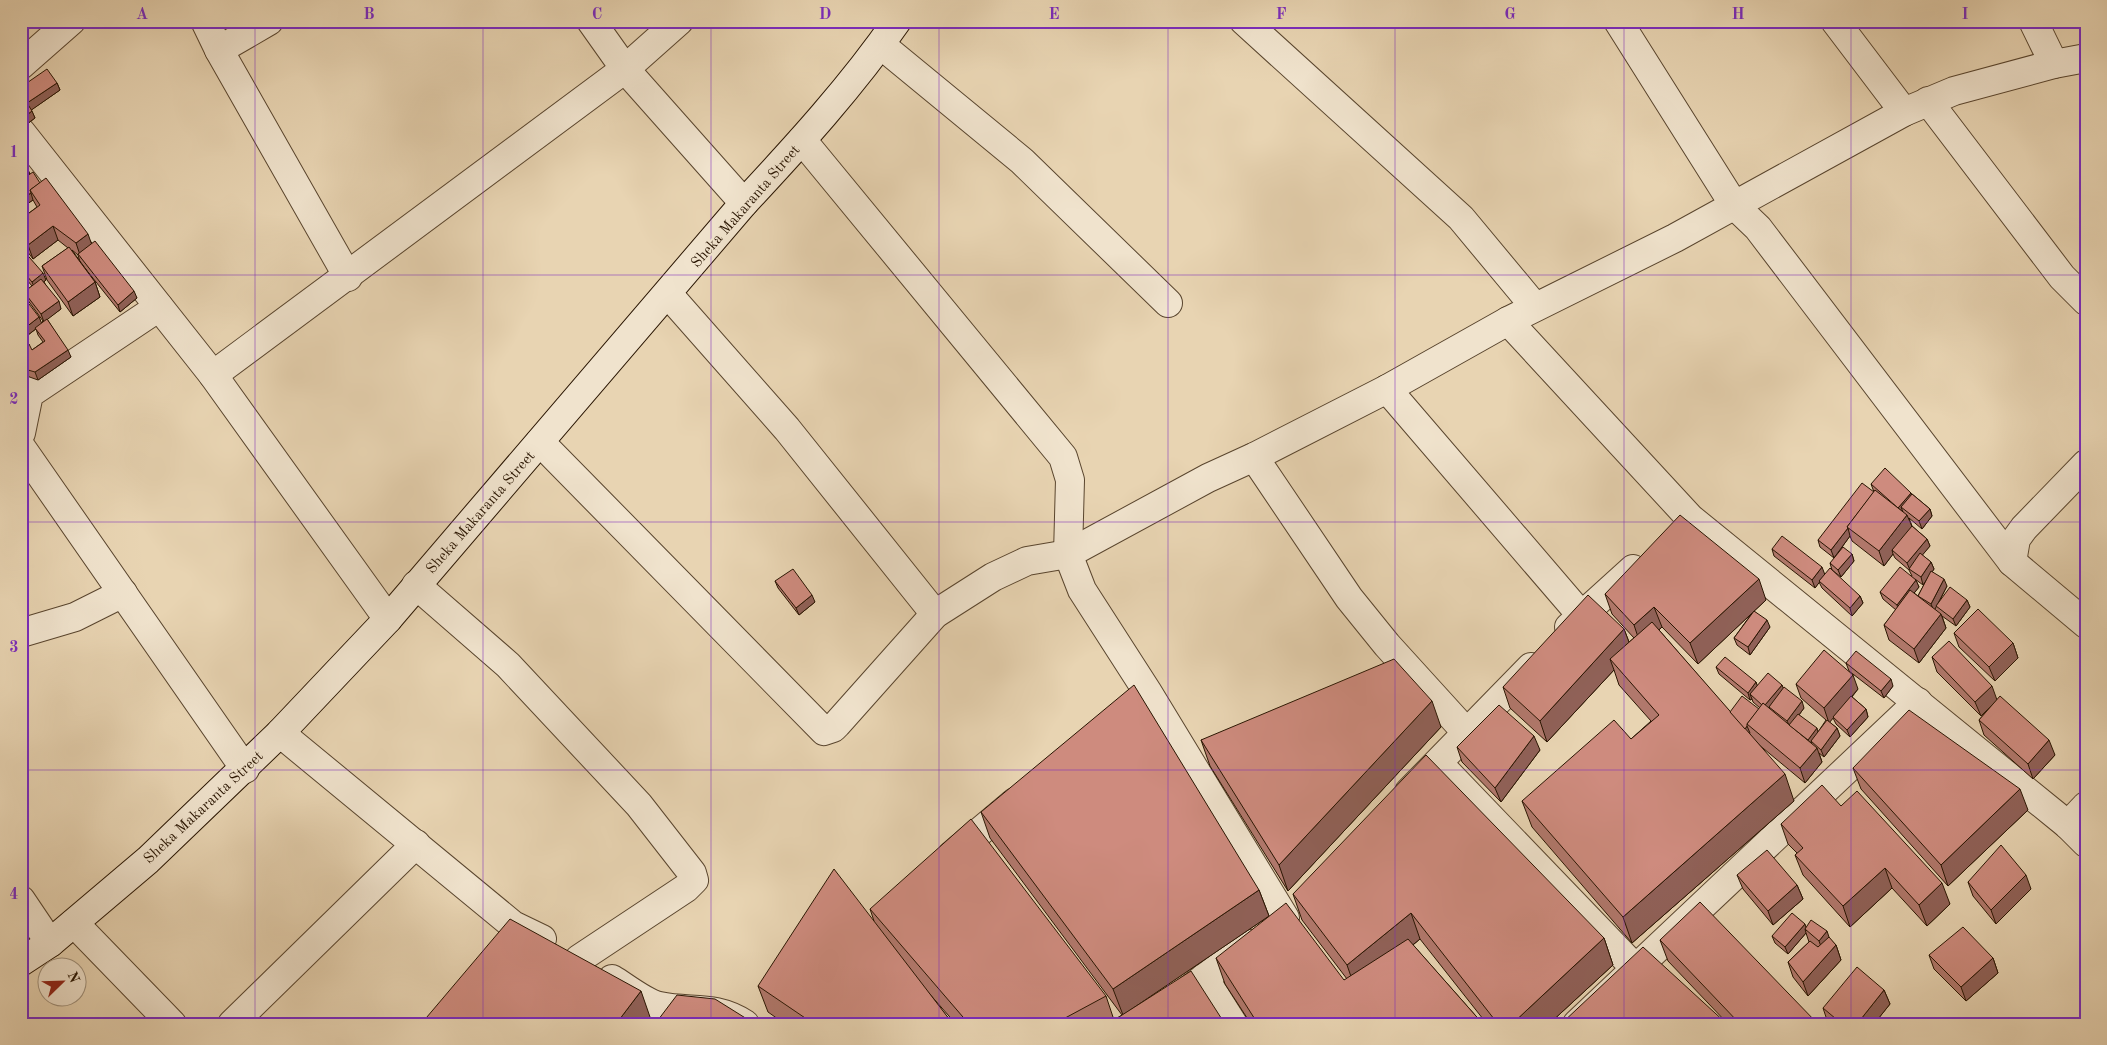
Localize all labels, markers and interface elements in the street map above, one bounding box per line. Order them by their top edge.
text: A [136,7,148,23]
text: B [363,7,375,23]
text: C [592,7,602,23]
text: D [819,7,831,23]
text: E [1048,7,1060,23]
text: F [1276,7,1287,23]
text: G [1504,7,1516,23]
text: H [1731,7,1745,23]
text: I [1961,7,1969,23]
street label: Sheka Makaranta Street [689,143,803,271]
text: 1 [9,145,19,161]
text: 2 [9,392,19,408]
street label: Sheka Makaranta Street [424,449,538,577]
text: 3 [9,640,19,656]
street label: Sheka Makaranta Street [141,749,267,867]
text: 4 [9,887,19,903]
north arrow [38,958,88,1008]
text: N [65,970,82,985]

